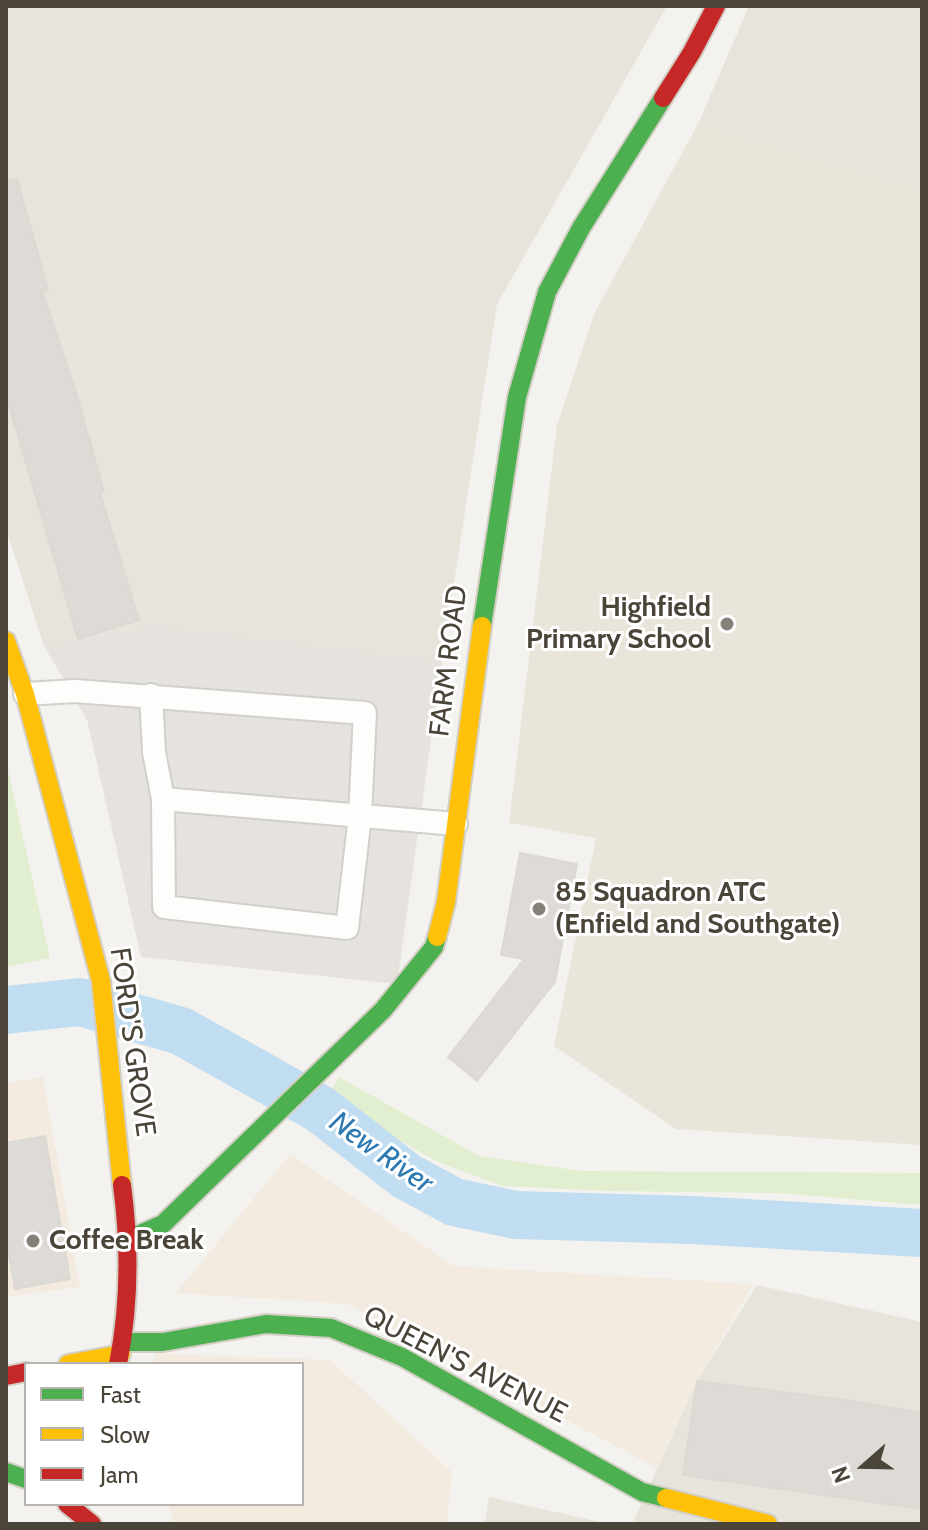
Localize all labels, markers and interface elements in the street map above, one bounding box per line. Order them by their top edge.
street label: FARM ROAD [423,583,475,739]
place label: Highfield Primary School [526,591,711,657]
marker: Highfield Primary School [718,615,736,633]
place label: 85 Squadron ATC (Enfield and Southgate) [555,876,840,942]
marker: 85 Squadron ATC (Enfield and Southgate) [530,900,548,918]
street label: FORD'S GROVE [102,945,162,1139]
water label: New River [322,1104,440,1202]
place label: Coffee Break [49,1224,204,1258]
marker: Coffee Break [24,1232,42,1250]
street label: QUEEN'S AVENUE [358,1299,572,1431]
legend [24,1362,304,1506]
text: Fast [100,1380,141,1409]
text: Slow [100,1420,150,1449]
north arrow [824,1426,904,1506]
text: Jam [100,1460,138,1489]
text: N [826,1462,856,1486]

